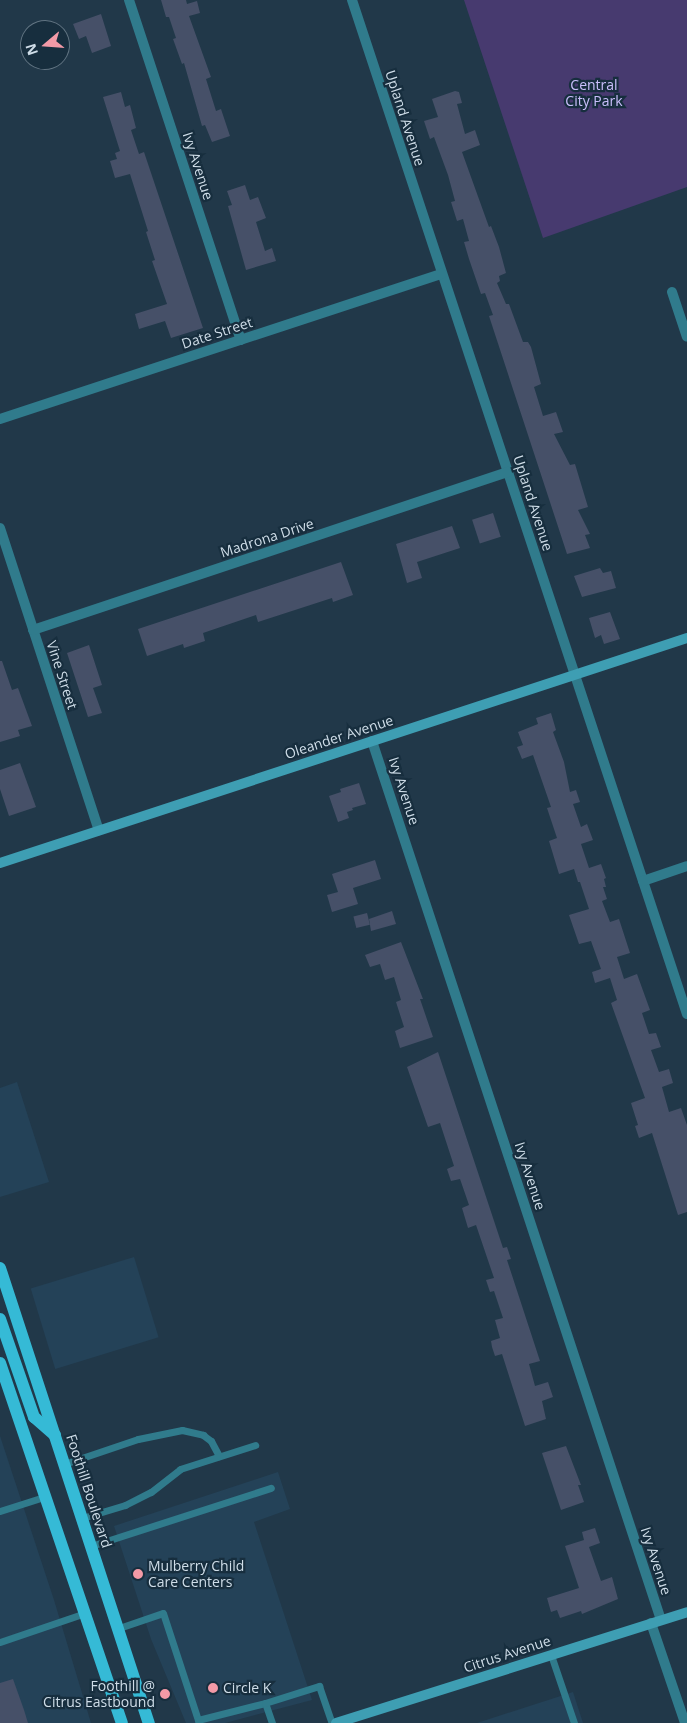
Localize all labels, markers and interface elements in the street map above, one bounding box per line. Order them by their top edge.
north arrow [20,20,70,70]
text: N [20,41,42,58]
street label: Upland Avenue [382,68,428,168]
park label: Central City Park [565,77,623,110]
street label: Ivy Avenue [179,130,217,202]
street label: Date Street [179,314,255,352]
street label: Upland Avenue [510,453,556,553]
street label: Madrona Drive [218,515,316,561]
street label: Vine Street [43,639,81,711]
street label: Oleander Avenue [283,712,395,762]
street label: Ivy Avenue [385,755,423,827]
street label: Ivy Avenue [511,1140,549,1212]
street label: Foothill Boulevard [63,1432,115,1550]
street label: Ivy Avenue [637,1525,675,1597]
place label: Mulberry Child Care Centers [148,1558,244,1590]
marker: Mulberry Child Care Centers [132,1568,144,1580]
street label: Citrus Avenue [461,1632,553,1676]
place label: Foothill @ Citrus Eastbound [43,1678,155,1710]
place label: Circle K [223,1680,271,1696]
marker: Circle K [207,1682,219,1694]
marker: Foothill @ Citrus Eastbound [159,1688,171,1700]

